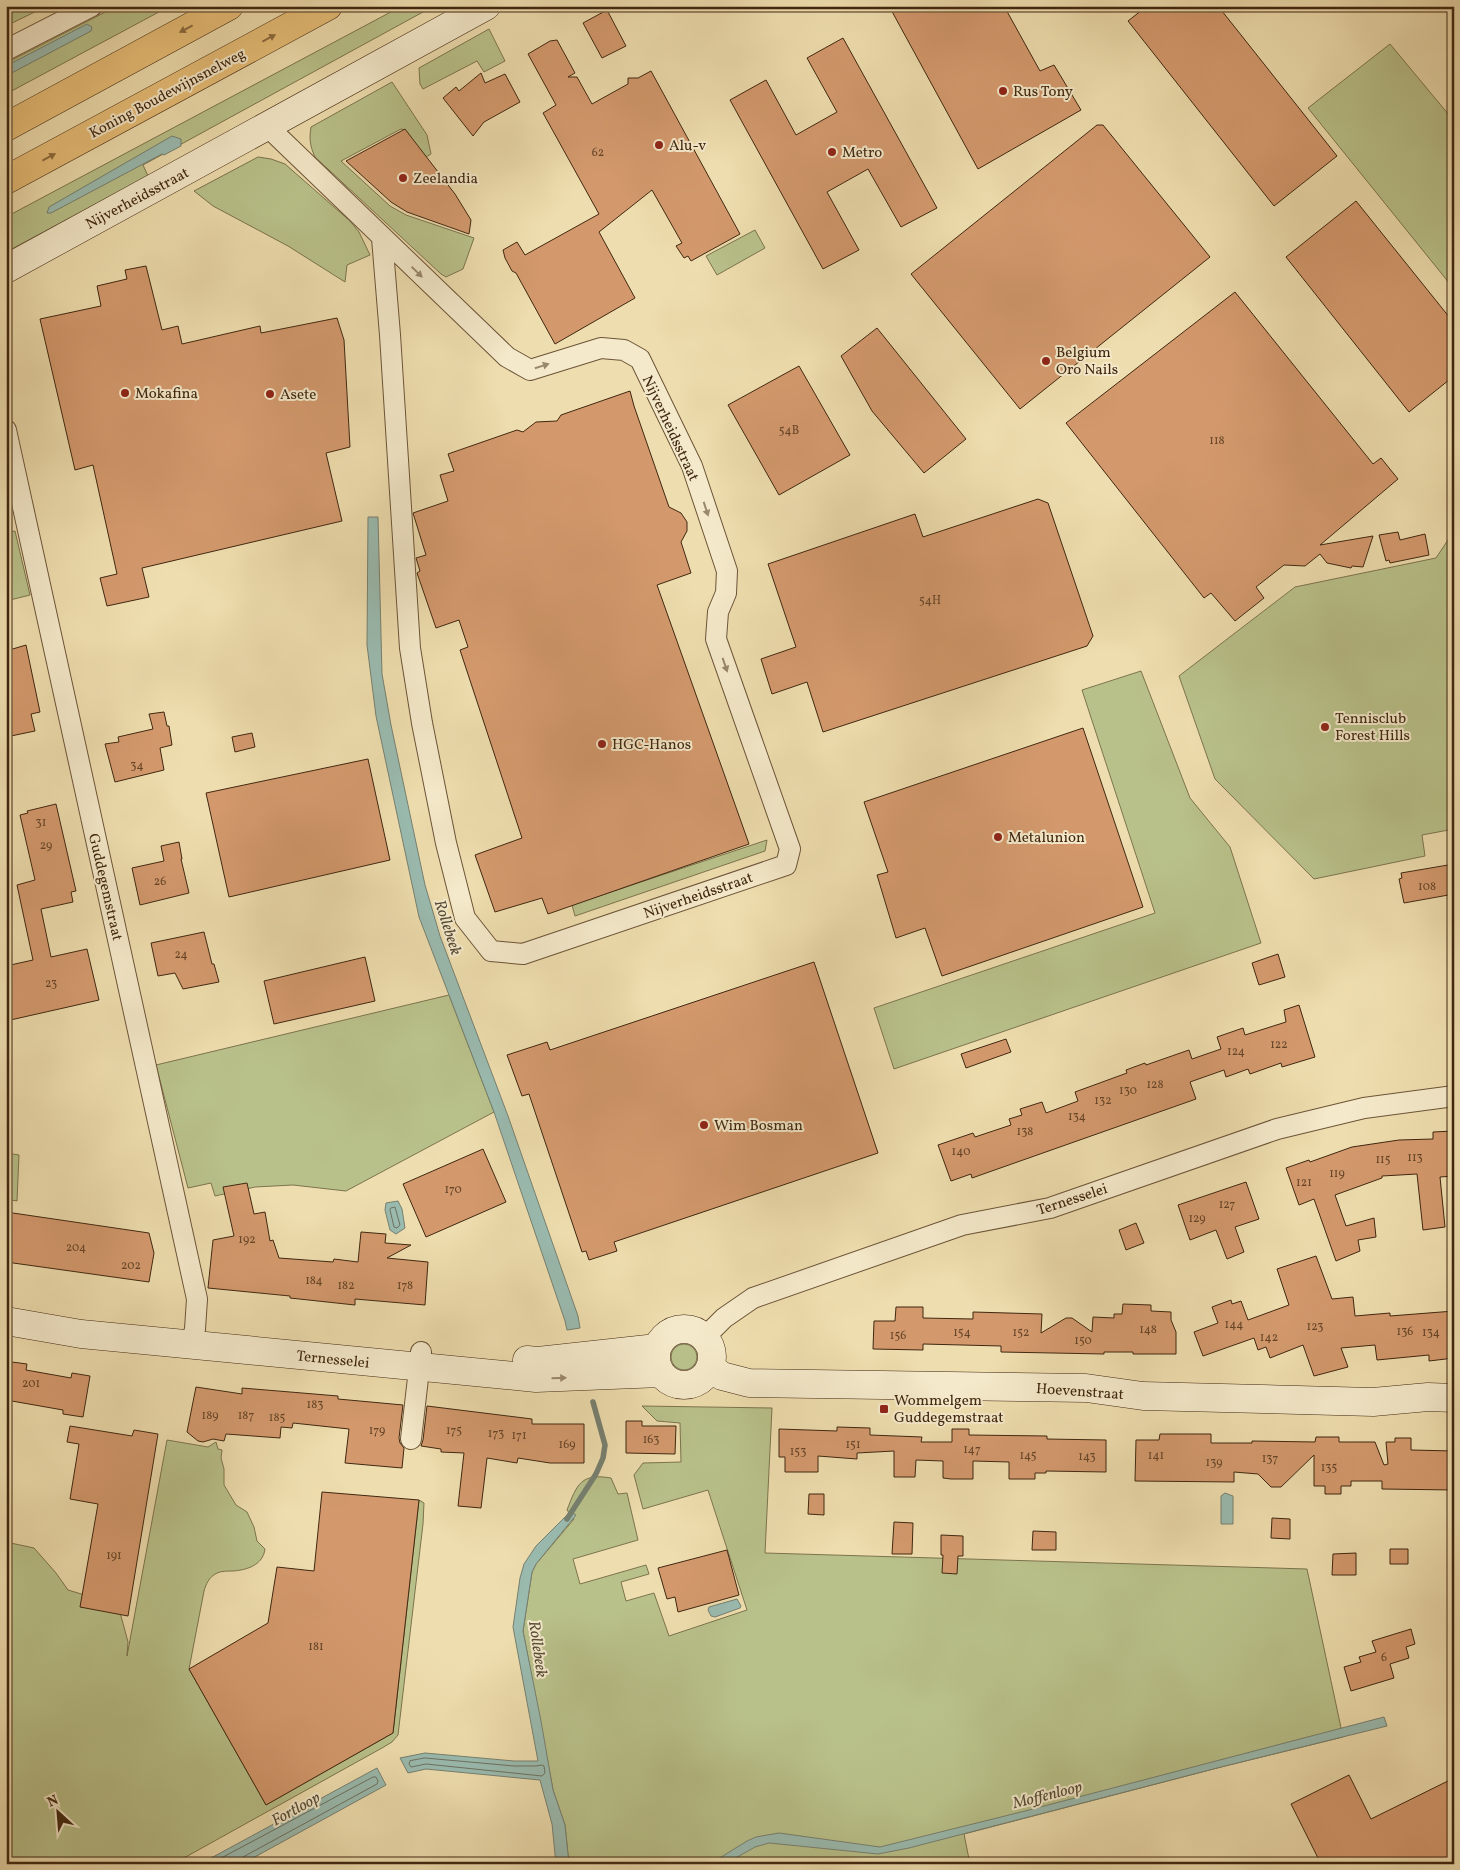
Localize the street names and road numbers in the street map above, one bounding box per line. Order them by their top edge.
street label: Koning Boudewijnsnelweg [86,44,250,144]
street label: Nijverheidsstraat [82,163,193,235]
street label: Nijverheidsstraat [636,372,703,485]
street label: Guddegemstraat [82,832,127,943]
street label: Nijverheidsstraat [641,868,756,925]
street label: Ternesselei [1034,1179,1111,1222]
street label: Ternesselei [295,1346,370,1375]
street label: Hoevenstraat [1035,1379,1125,1406]

